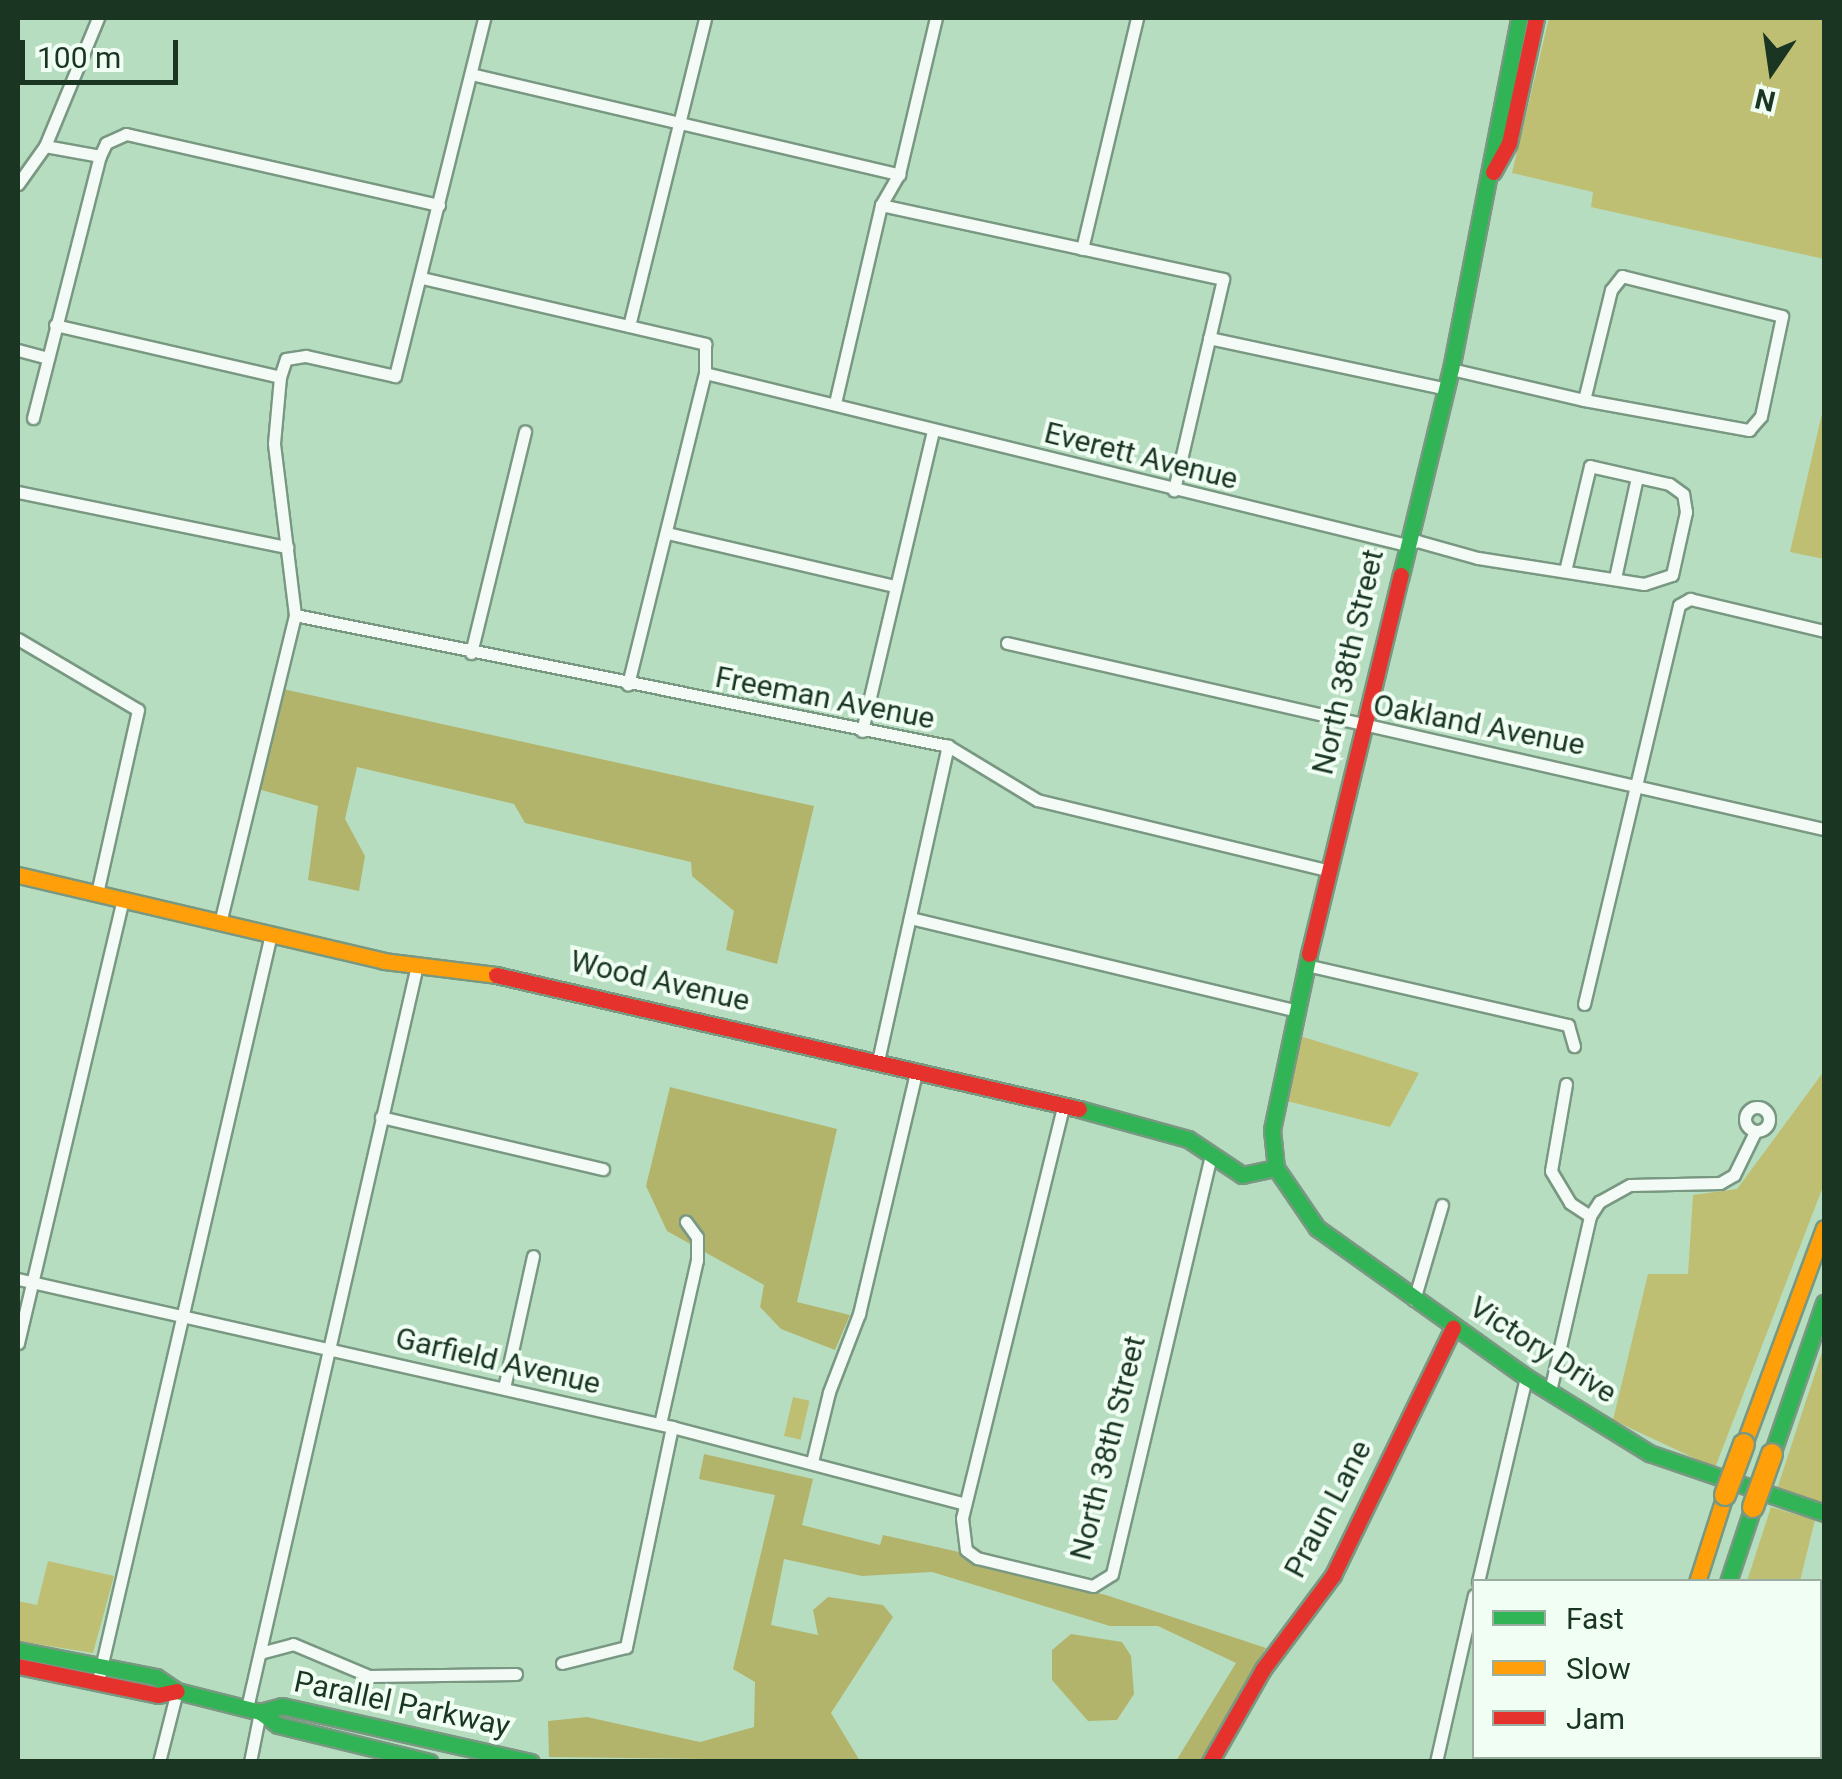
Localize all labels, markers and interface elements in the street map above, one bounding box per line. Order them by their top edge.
scale bar [25,20,182,82]
north arrow [1722,20,1822,120]
text: 100 m [37,40,121,75]
text: N [1752,81,1778,118]
street label: Everett Avenue [1041,415,1241,497]
street label: North 38th Street [1305,546,1391,778]
street label: Freeman Avenue [712,659,938,737]
street label: Oakland Avenue [1370,687,1588,763]
street label: Wood Avenue [567,943,753,1019]
street label: Victory Drive [1463,1289,1623,1411]
street label: Garfield Avenue [392,1320,604,1402]
street label: North 38th Street [1063,1332,1153,1564]
street label: Praun Lane [1277,1434,1379,1584]
legend [1472,1579,1822,1759]
text: Fast [1566,1601,1624,1636]
text: Slow [1566,1651,1631,1686]
street label: Parallel Parkway [291,1664,513,1744]
text: Jam [1566,1701,1625,1736]

